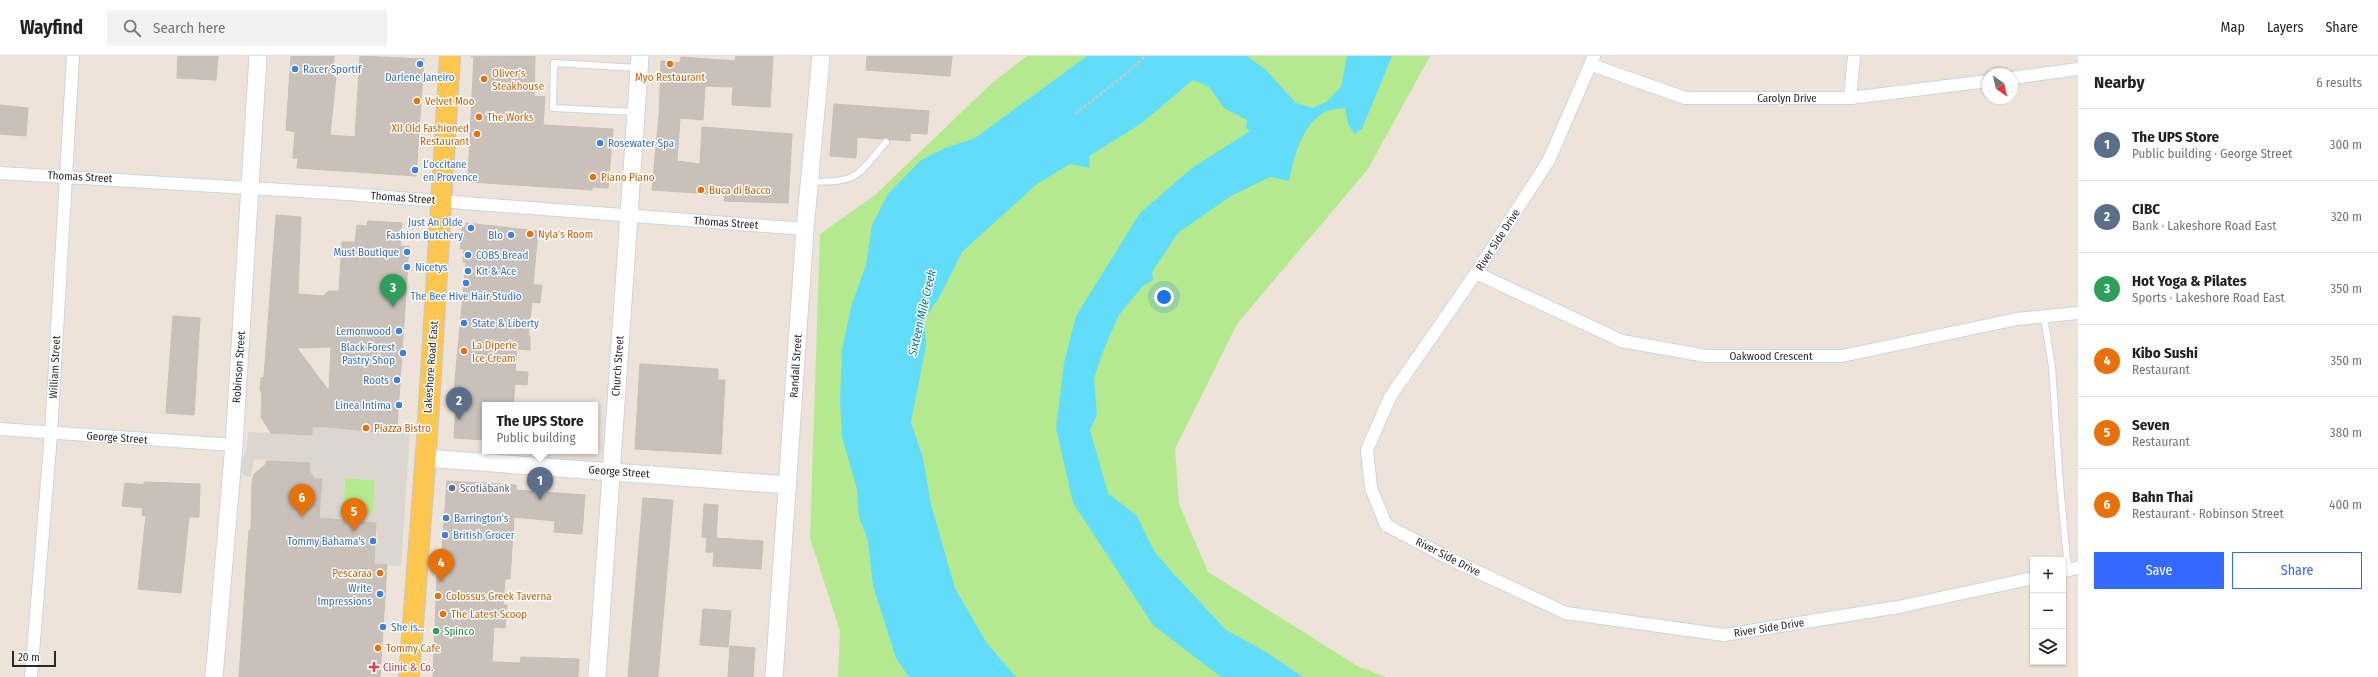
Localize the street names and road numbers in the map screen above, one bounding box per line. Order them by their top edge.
street label: Carolyn Drive [1757,92,1817,105]
street label: Thomas Street [47,169,113,185]
street label: Thomas Street [370,189,436,207]
street label: River Side Drive [1473,207,1523,273]
street label: Thomas Street [693,214,759,232]
street label: Lakeshore Road East [421,320,441,414]
street label: Robinson Street [230,330,248,403]
street label: Randall Street [787,333,805,398]
street label: William Street [47,335,63,399]
street label: Church Street [609,335,627,397]
street label: Oakwood Crescent [1730,350,1813,363]
street label: George Street [86,429,148,447]
street label: George Street [588,463,650,481]
street label: River Side Drive [1413,535,1483,579]
street label: River Side Drive [1733,616,1805,640]

